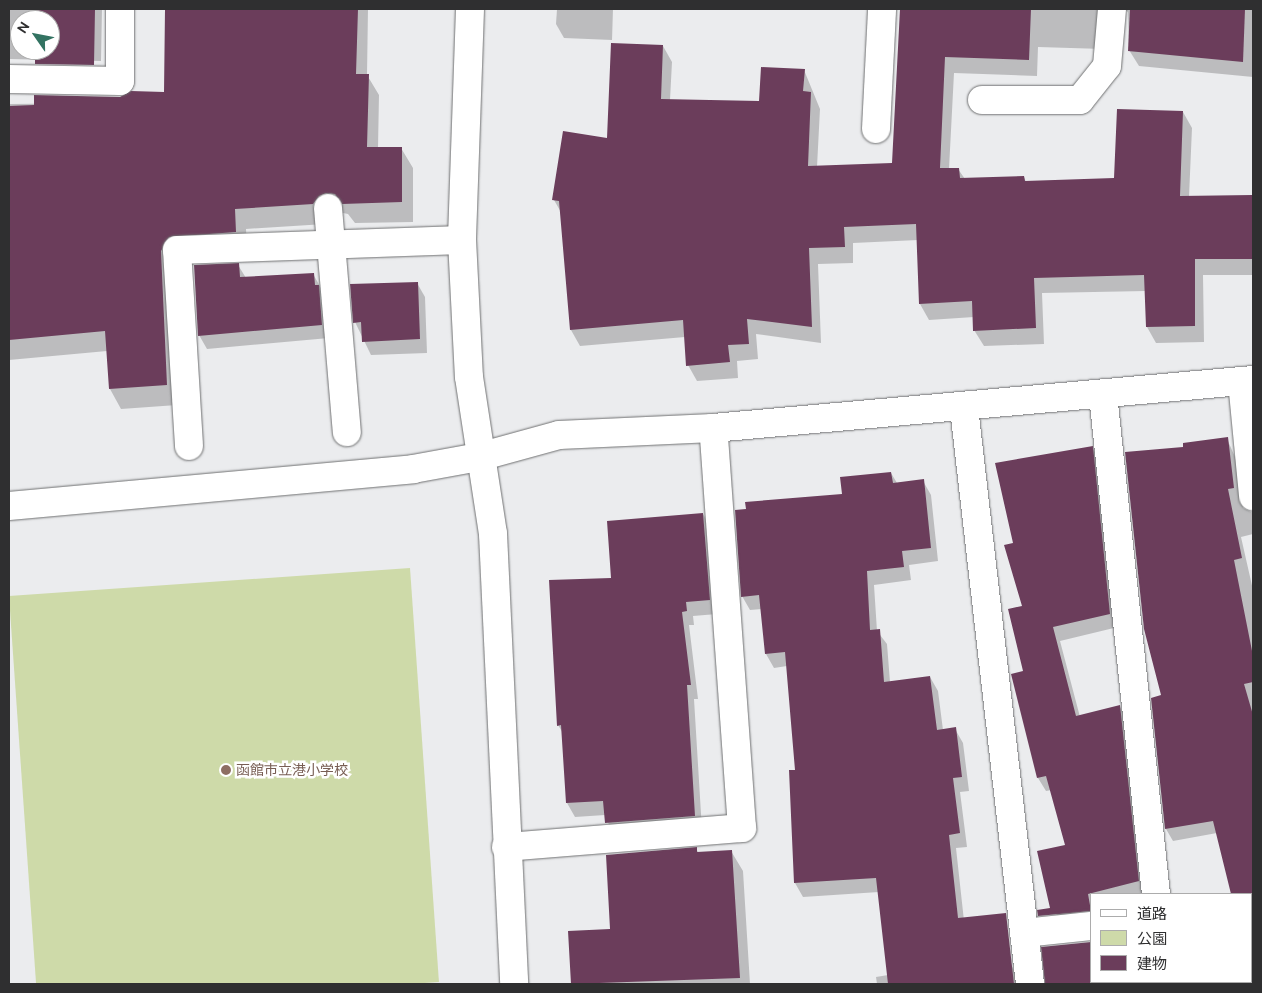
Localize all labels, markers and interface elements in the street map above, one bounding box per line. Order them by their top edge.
north arrow [10,10,60,60]
text: N [14,19,33,36]
place label: 函館市立港小学校 [236,762,348,778]
marker: 函館市立港小学校 [220,764,232,776]
legend [1090,893,1252,983]
text: 道路 [1137,905,1167,922]
text: 公園 [1137,930,1167,947]
text: 建物 [1137,955,1167,972]

